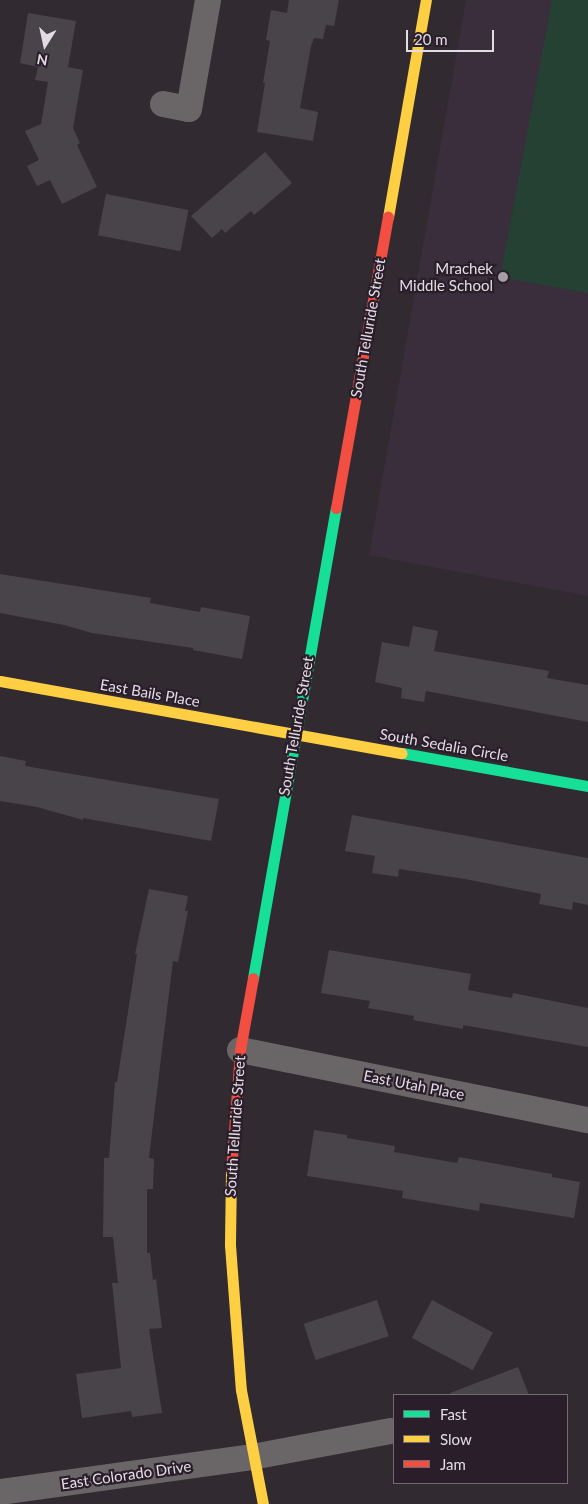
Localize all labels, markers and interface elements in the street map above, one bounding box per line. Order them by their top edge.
north arrow [20,20,70,70]
scale bar [408,20,496,52]
text: 20 m [414,30,448,48]
text: N [36,51,49,70]
street label: South Telluride Street [347,257,389,399]
place label: Mrachek Middle School [399,259,493,294]
marker: Mrachek Middle School [497,271,509,283]
street label: South Telluride Street [275,655,317,797]
street label: East Bails Place [99,675,201,711]
street label: South Sedalia Circle [378,725,510,765]
street label: South Telluride Street [221,1055,249,1197]
street label: East Utah Place [362,1066,466,1104]
legend [393,1394,568,1484]
text: Fast [440,1405,467,1423]
text: Slow [440,1430,472,1448]
text: Jam [440,1455,466,1473]
street label: East Colorado Drive [60,1457,192,1493]

